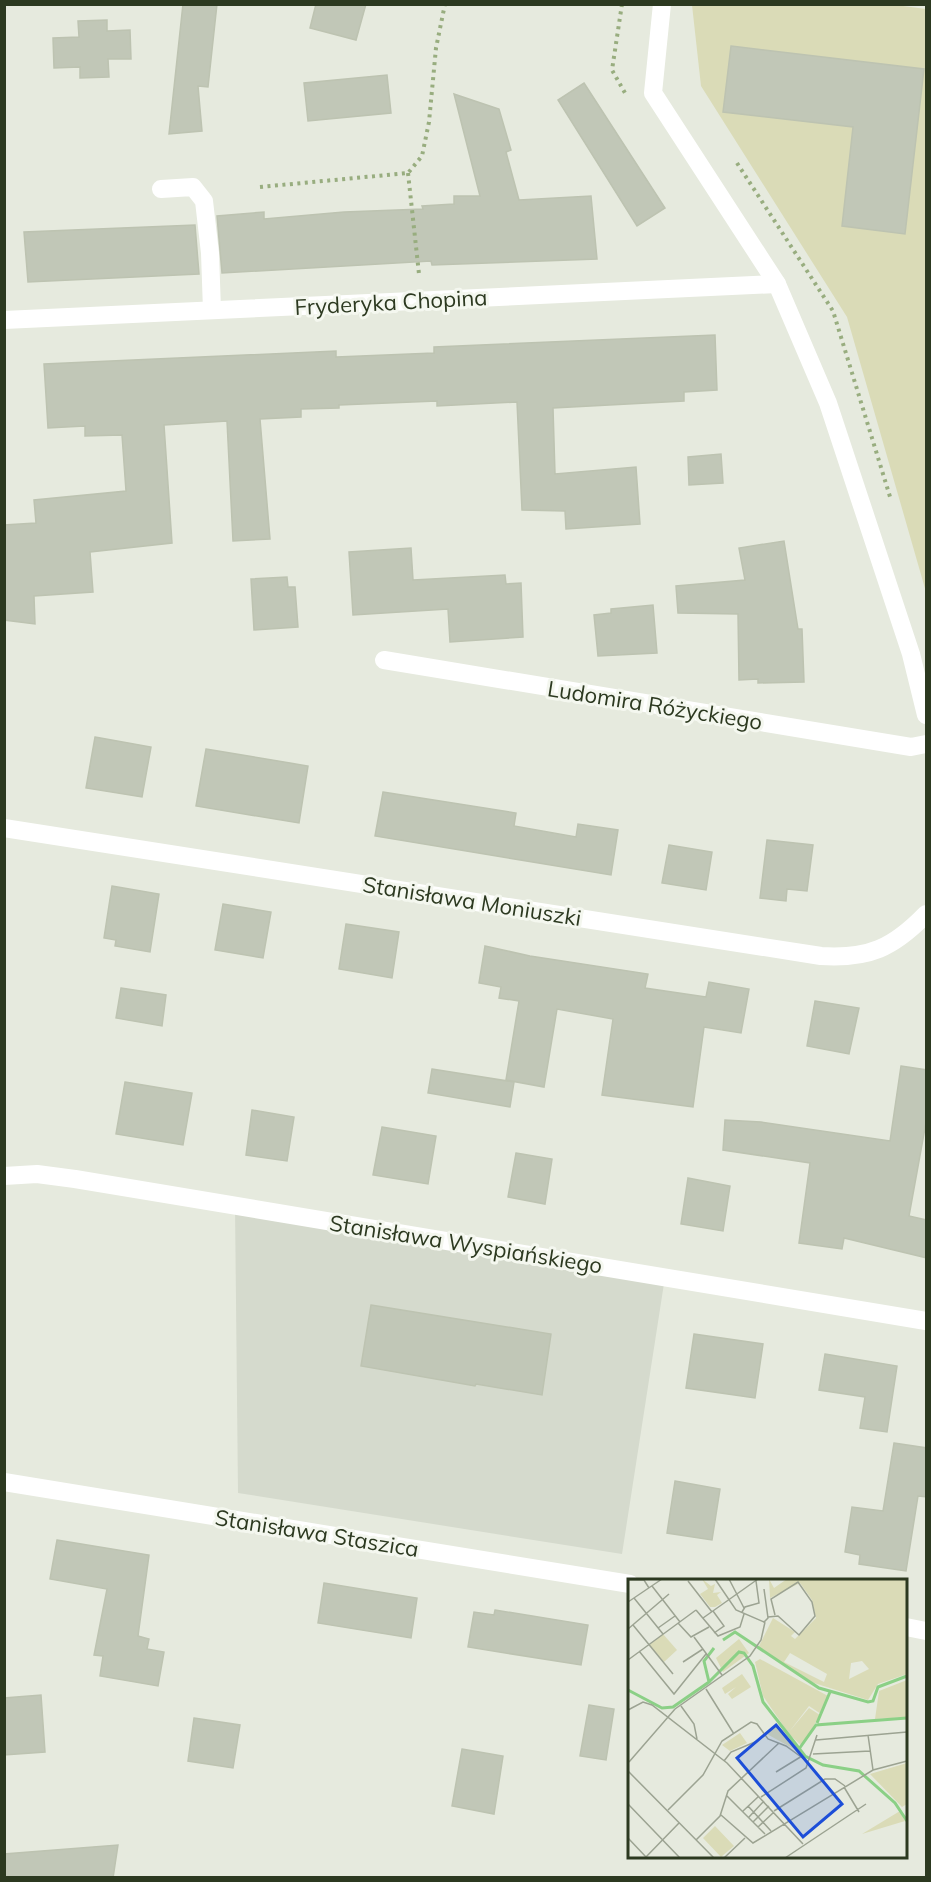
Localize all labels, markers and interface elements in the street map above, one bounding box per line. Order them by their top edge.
street label: Fryderyka Chopina [294,283,488,321]
street label: Ludomira Różyckiego [546,674,764,736]
street label: Stanisława Moniuszki [361,870,583,932]
street label: Stanisława Wyspiańskiego [328,1209,604,1279]
street label: Stanisława Staszica [213,1503,421,1563]
inset map [628,1579,907,1858]

